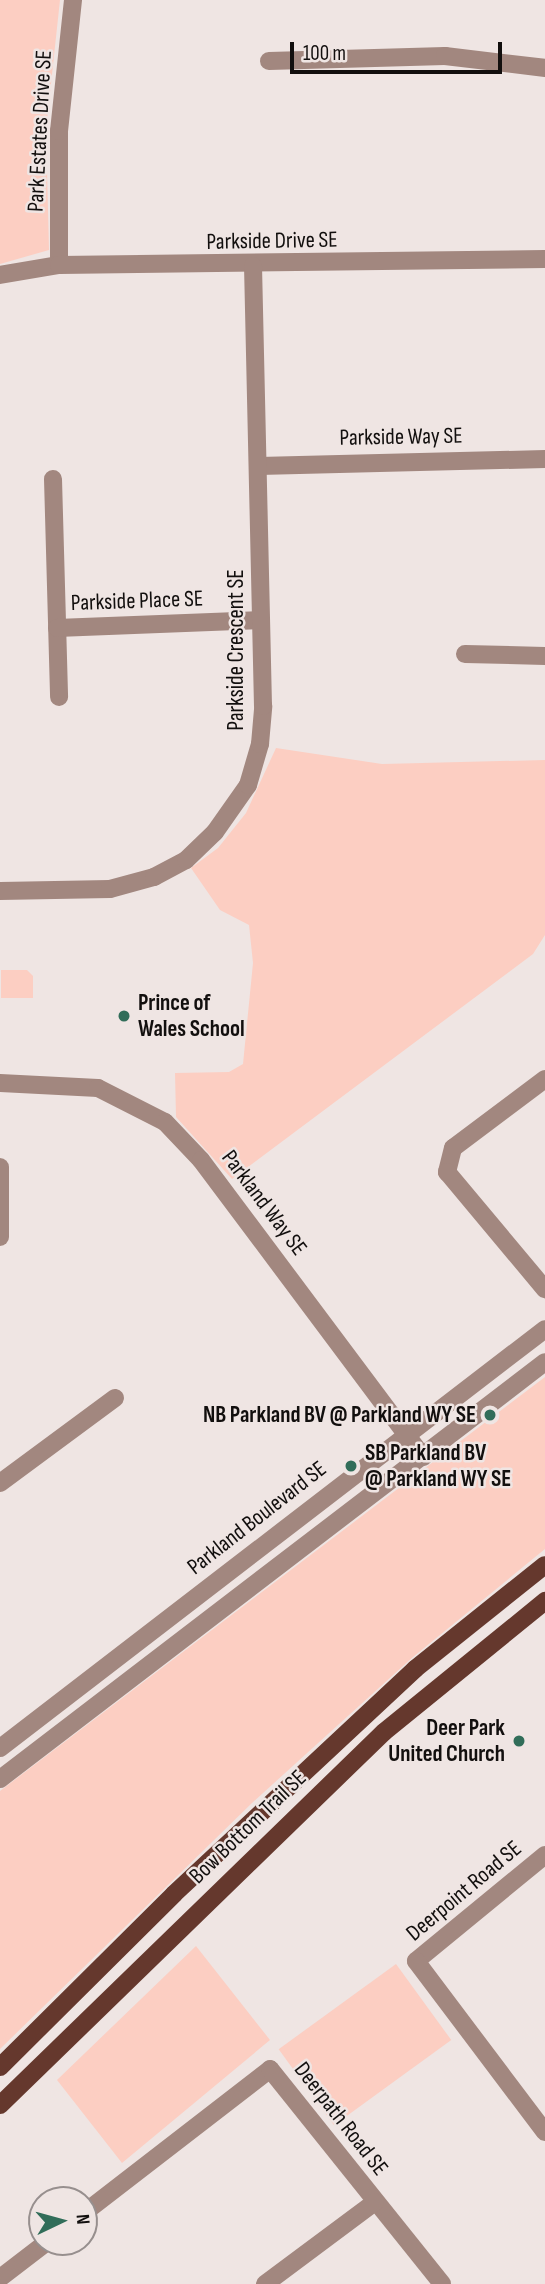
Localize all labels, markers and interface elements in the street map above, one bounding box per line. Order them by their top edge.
scale bar [293,28,505,72]
text: 100 m [303,41,346,66]
street label: Park Estates Drive SE [22,49,58,213]
street label: Parkside Drive SE [206,226,338,256]
street label: Parkside Way SE [339,422,463,452]
street label: Parkside Crescent SE [222,569,250,731]
street label: Parkside Place SE [70,585,204,617]
place label: Prince of Wales School [138,989,245,1043]
marker: Prince of Wales School [116,1008,132,1024]
street label: Parkland Way SE [215,1145,313,1261]
place label: NB Parkland BV @ Parkland WY SE [203,1401,476,1429]
marker: NB Parkland BV @ Parkland WY SE [482,1407,498,1423]
place label: SB Parkland BV @ Parkland WY SE [365,1439,511,1493]
street label: Parkland Boulevard SE [182,1455,332,1581]
marker: SB Parkland BV @ Parkland WY SE [343,1458,359,1474]
place label: Deer Park United Church [388,1714,505,1768]
marker: Deer Park United Church [511,1733,527,1749]
street label: Bow Bottom Trail SE [184,1764,312,1890]
street label: Deerpoint Road SE [401,1835,527,1947]
street label: Deerpath Road SE [288,2057,394,2181]
north arrow [28,2186,98,2256]
text: N [71,2213,94,2225]

